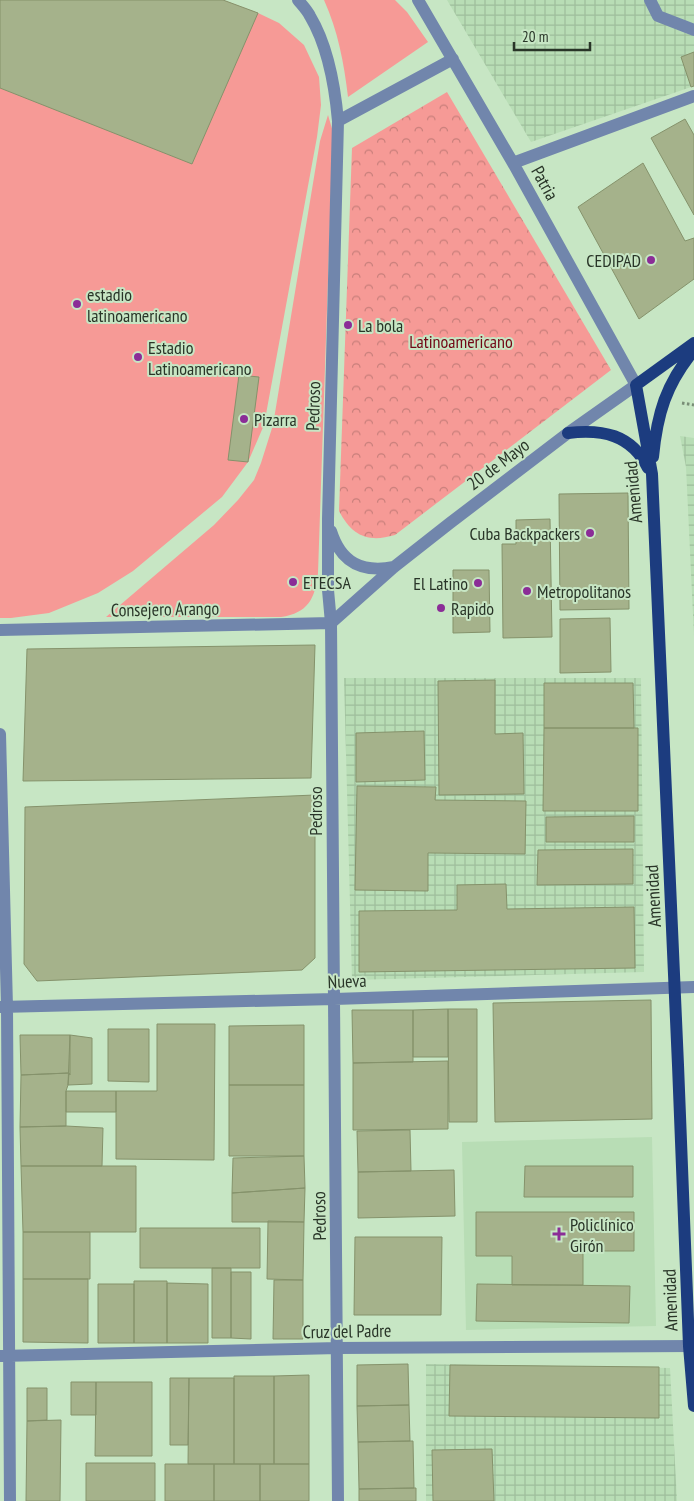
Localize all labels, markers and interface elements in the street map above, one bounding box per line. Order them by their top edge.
scale bar [514,20,590,52]
text: 20 m [522,27,548,46]
street label: Patria [526,162,564,204]
place label: CEDIPAD [586,249,641,272]
marker: CEDIPAD [645,254,657,266]
place label: estadio latinoamericano [87,283,188,327]
marker: estadio latinoamericano [71,298,83,310]
place label: La bola [358,314,403,337]
marker: La bola [342,319,354,331]
park label: Latinoamericano [409,330,513,353]
place label: Estadio Latinoamericano [148,336,252,380]
marker: Estadio Latinoamericano [132,351,144,363]
street label: Pedroso [301,381,325,431]
place label: Pizarra [254,408,297,431]
marker: Pizarra [238,413,250,425]
street label: 20 de Mayo [462,433,534,495]
street label: Amenidad [619,460,647,524]
place label: Cuba Backpackers [470,522,580,545]
marker: Cuba Backpackers [584,527,596,539]
place label: ETECSA [303,571,351,594]
place label: El Latino [413,572,468,595]
marker: ETECSA [287,576,299,588]
marker: El Latino [472,577,484,589]
place label: Metropolitanos [537,580,631,603]
marker: Metropolitanos [521,585,533,597]
street label: Consejero Arango [111,597,220,621]
place label: Rapido [451,597,494,620]
marker: Rapido [435,602,447,614]
street label: Pedroso [304,786,327,836]
street label: Amenidad [640,864,666,928]
street label: Nueva [327,969,367,993]
street label: Pedroso [307,1191,331,1241]
place label: Policlínico Girón [570,1213,634,1257]
marker: Policlínico Girón [552,1227,566,1241]
street label: Amenidad [657,1268,683,1332]
street label: Cruz del Padre [302,1319,392,1343]

